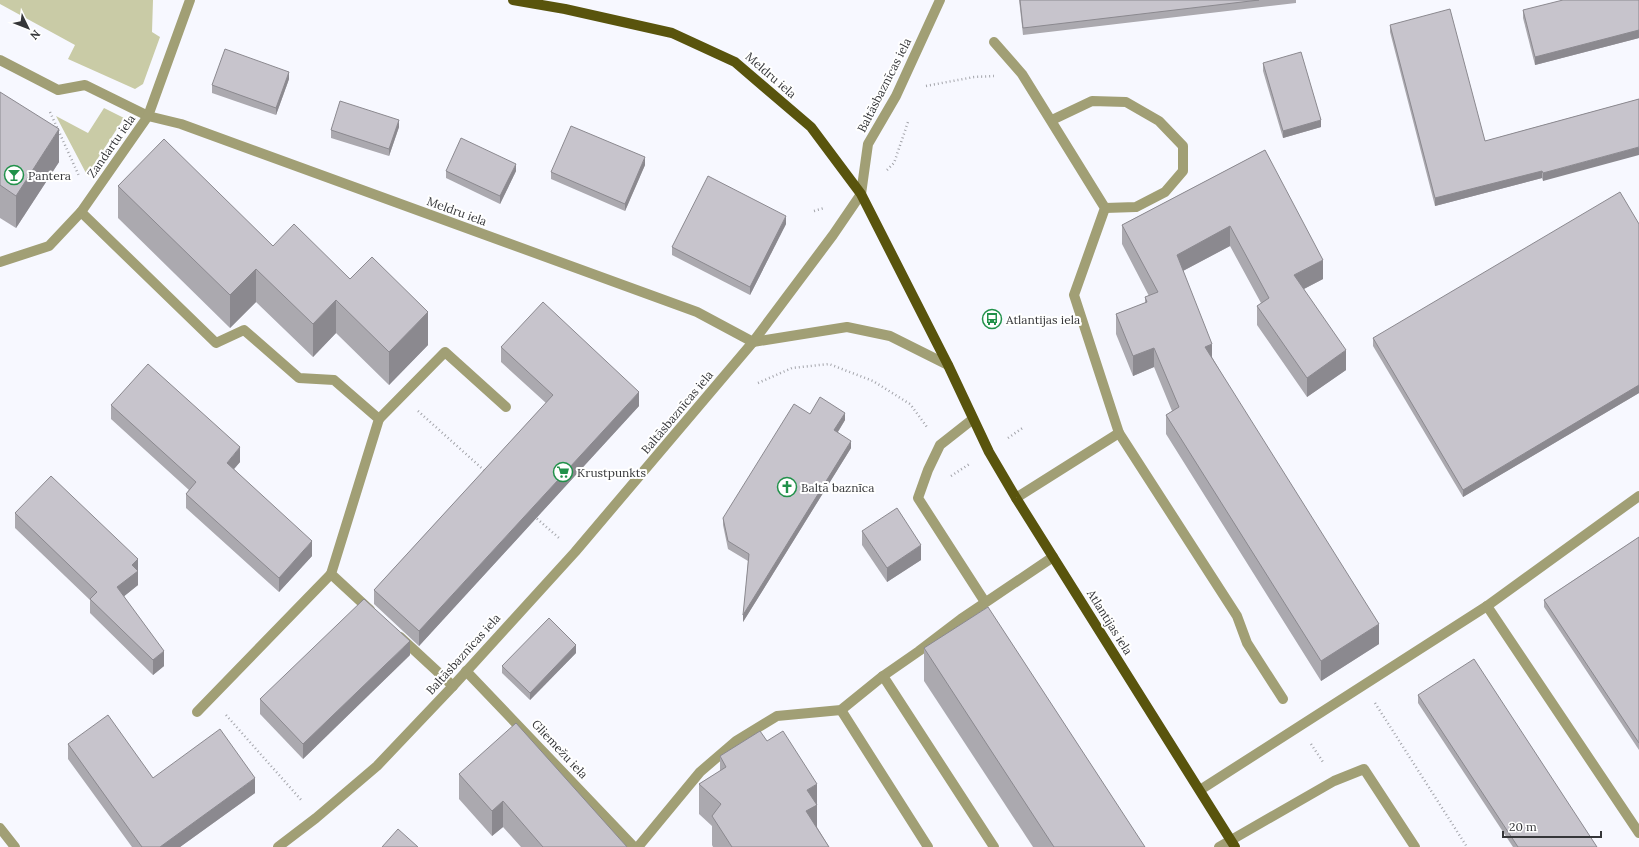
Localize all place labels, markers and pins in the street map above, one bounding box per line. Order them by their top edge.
bar icon: Pantera [3,164,25,186]
place label: Pantera [28,168,71,183]
bus stop icon: Atlantijas iela [981,308,1003,330]
place label: Atlantijas iela [1005,312,1080,327]
supermarket icon: Krustpunkts [552,461,574,483]
place label: Krustpunkts [577,465,646,480]
church icon: Baltā baznīca [776,476,798,498]
place label: Baltā baznīca [801,480,874,495]

